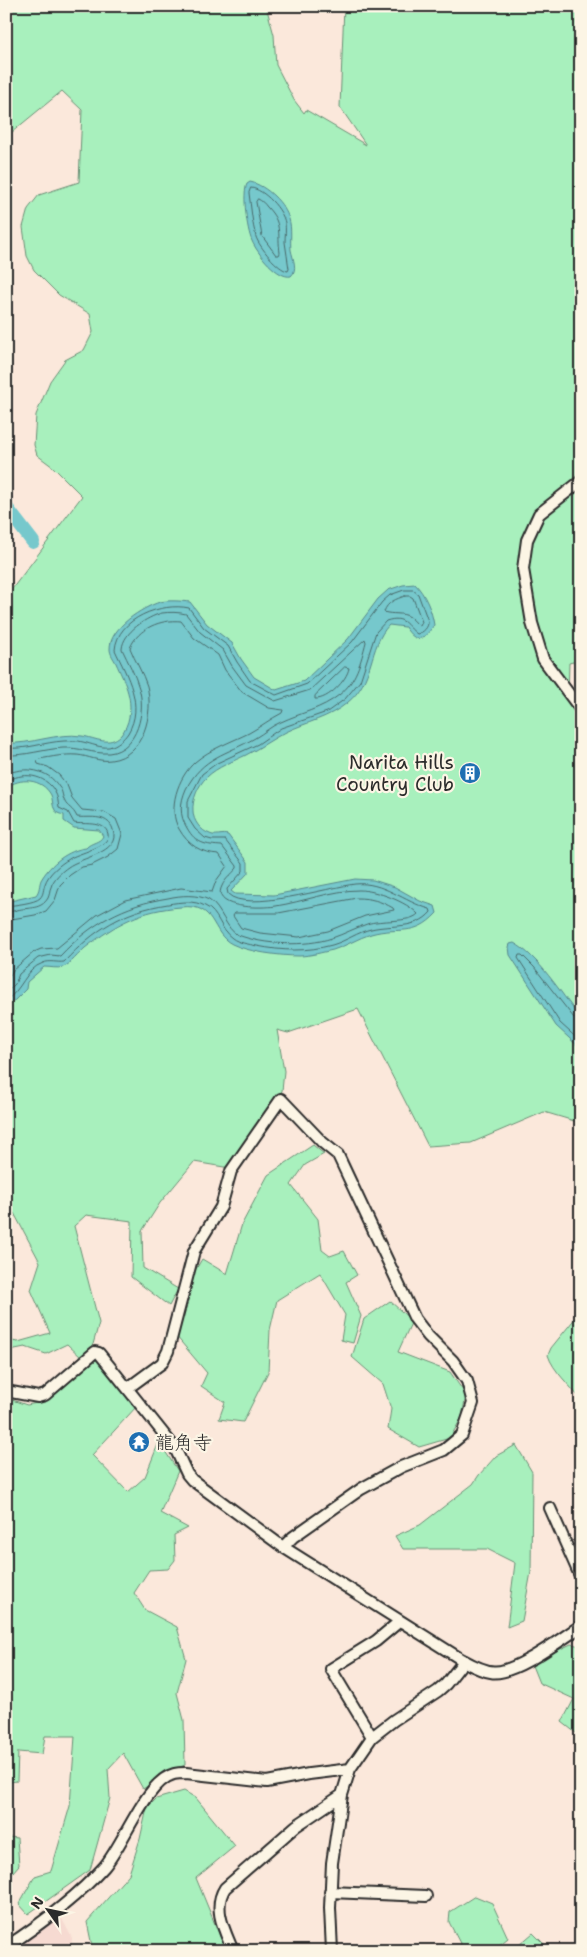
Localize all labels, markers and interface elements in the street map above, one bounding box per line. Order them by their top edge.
place label: Narita Hills Country Club [336,750,454,797]
building icon: Narita Hills Country Club [458,761,482,785]
temple icon: 龍角寺 [127,1430,151,1454]
place label: 龍角寺 [155,1430,212,1455]
north arrow [22,1884,72,1934]
text: N [27,1893,48,1912]

